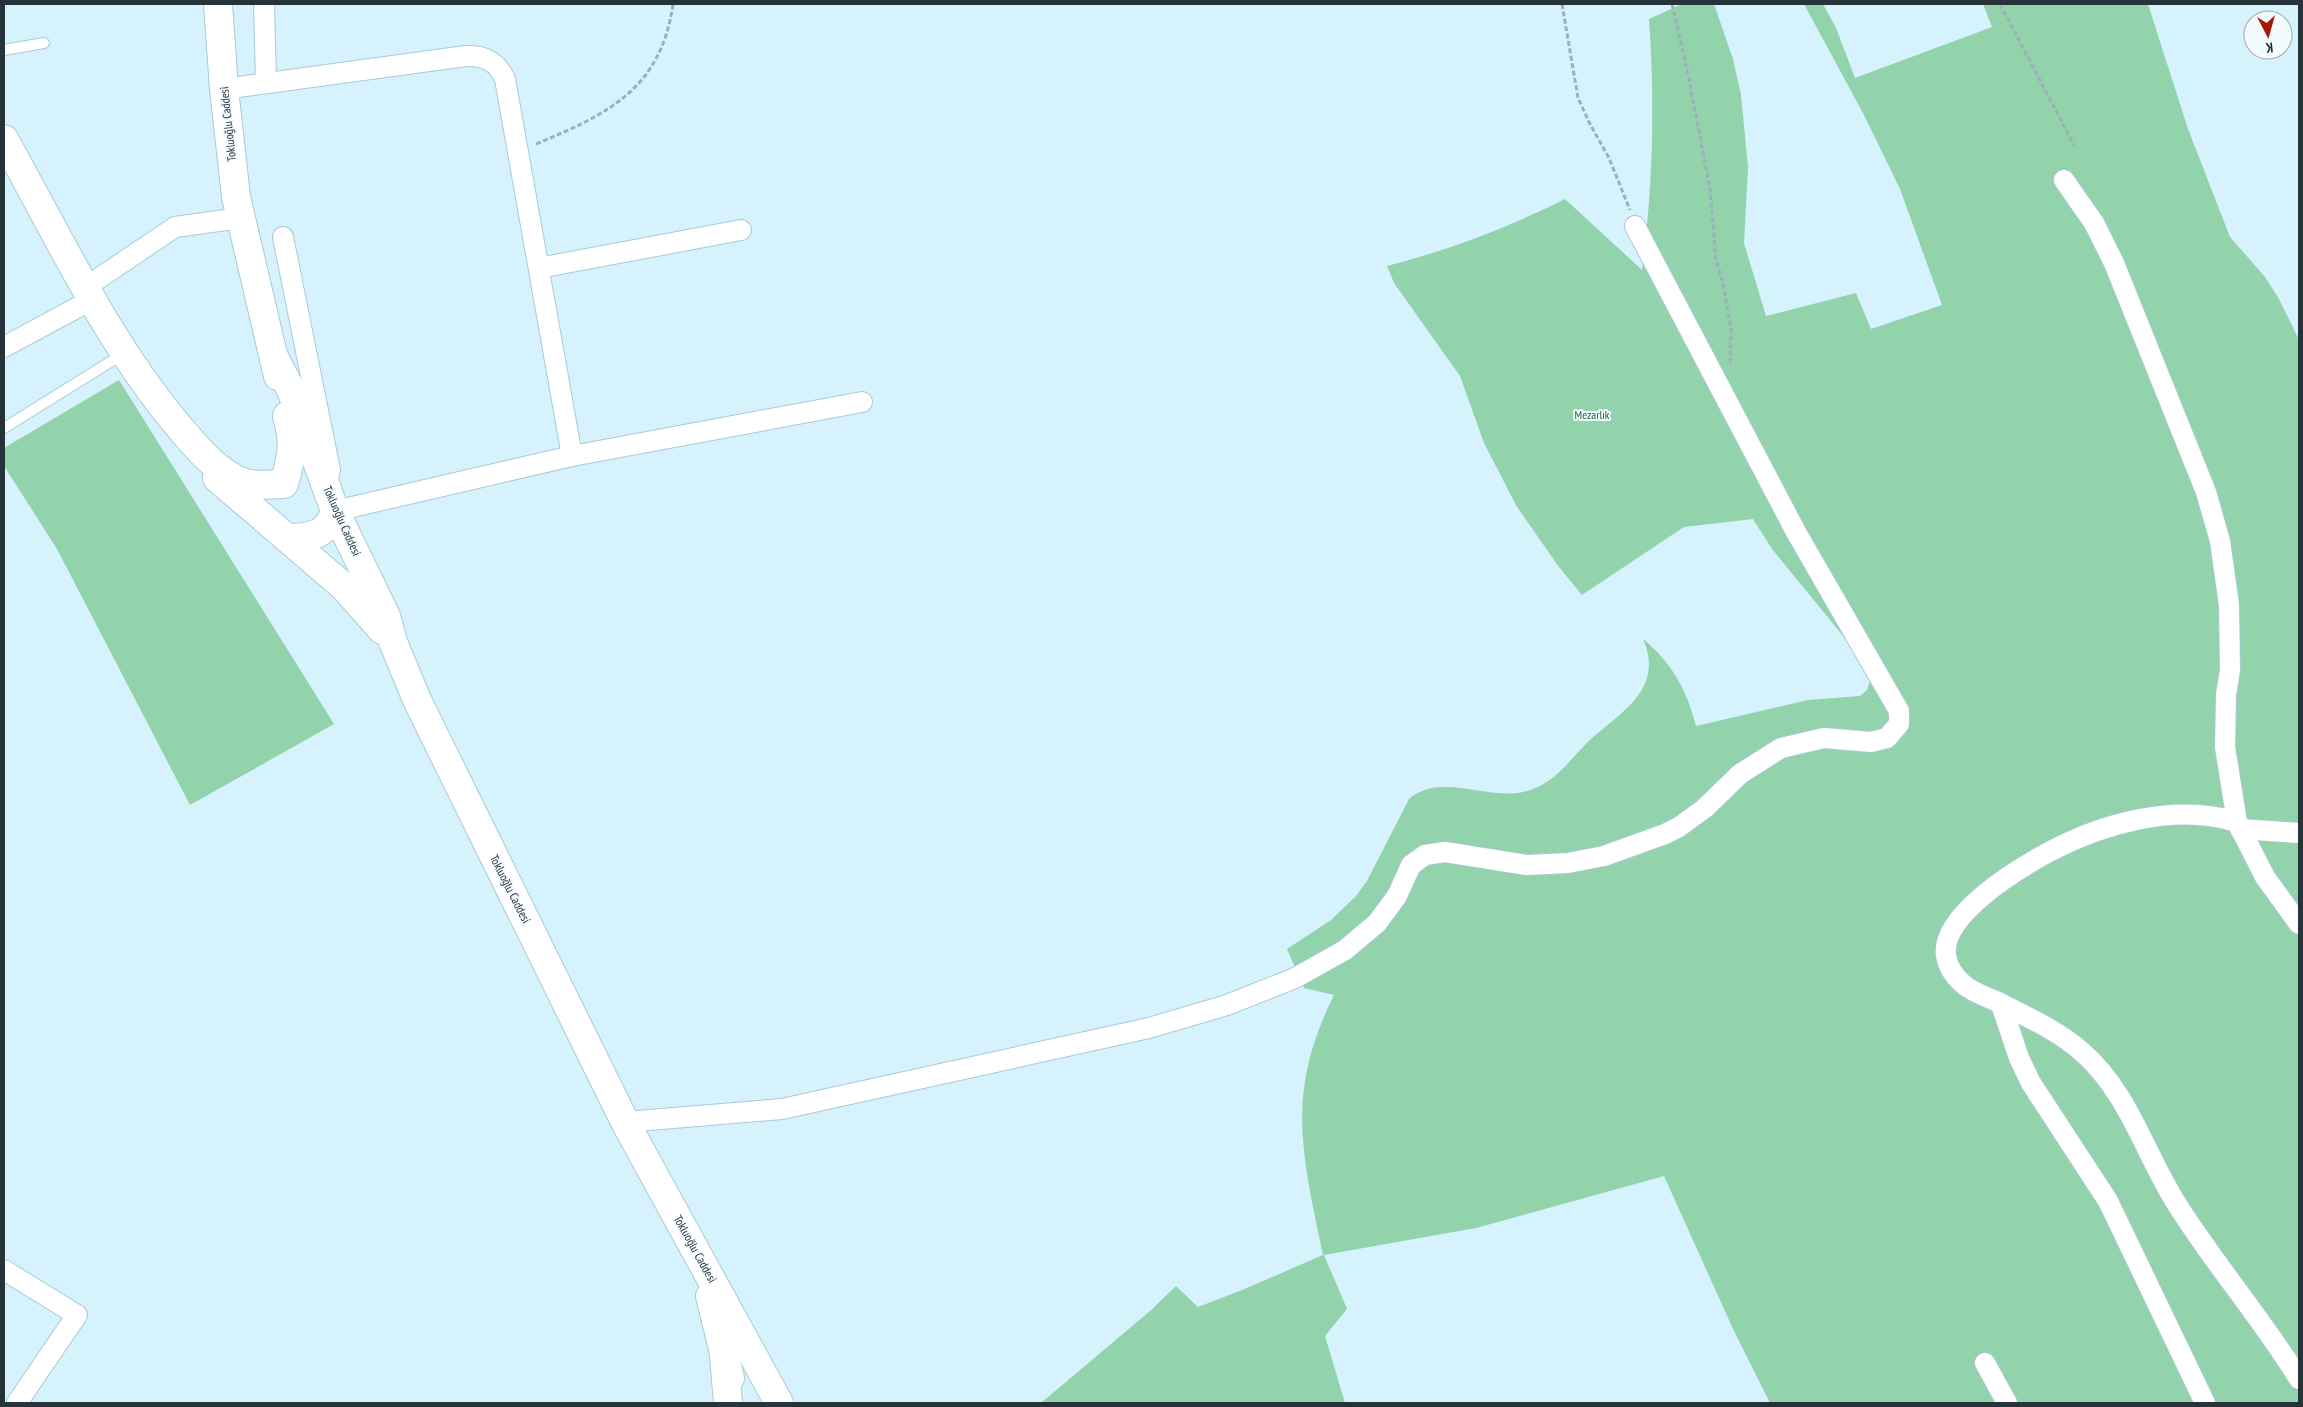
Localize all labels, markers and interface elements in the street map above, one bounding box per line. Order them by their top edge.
north arrow [2243,10,2293,60]
text: K [2264,39,2274,57]
street label: Tokluoğlu Caddesi [216,86,239,162]
park label: Mezarlık [1575,407,1610,422]
street label: Tokluoğlu Caddesi [320,483,365,558]
street label: Tokluoğlu Caddesi [487,852,534,926]
street label: Tokluoğlu Caddesi [671,1212,720,1285]

